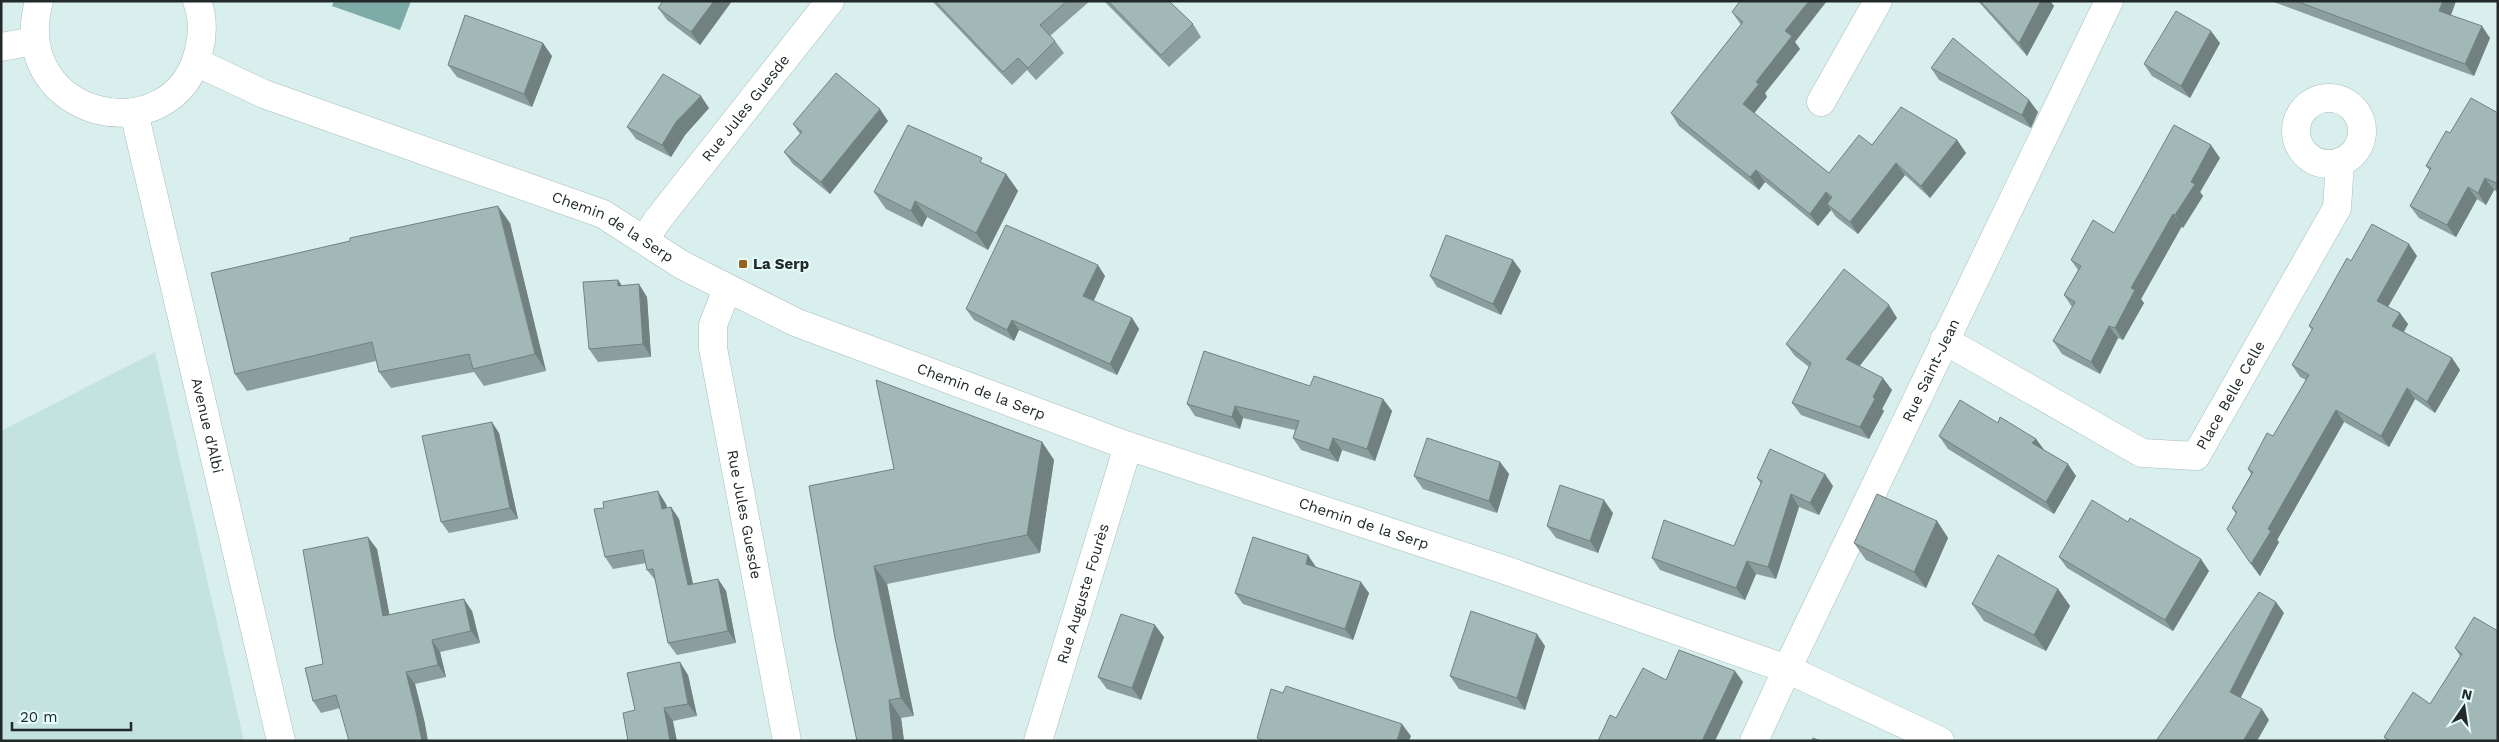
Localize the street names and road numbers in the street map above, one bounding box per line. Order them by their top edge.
street label: Rue Jules Guesde [698,51,793,165]
street label: Chemin de la Serp [549,188,677,266]
street label: Rue Saint-Jean [1898,316,1964,425]
street label: Place Belle Celle [2192,337,2269,453]
street label: Chemin de la Serp [914,359,1048,423]
street label: Avenue d'Albi [187,376,227,475]
street label: Rue Jules Guesde [723,448,765,581]
street label: Chemin de la Serp [1297,494,1431,553]
street label: Rue Auguste Fourès [1053,521,1113,666]

